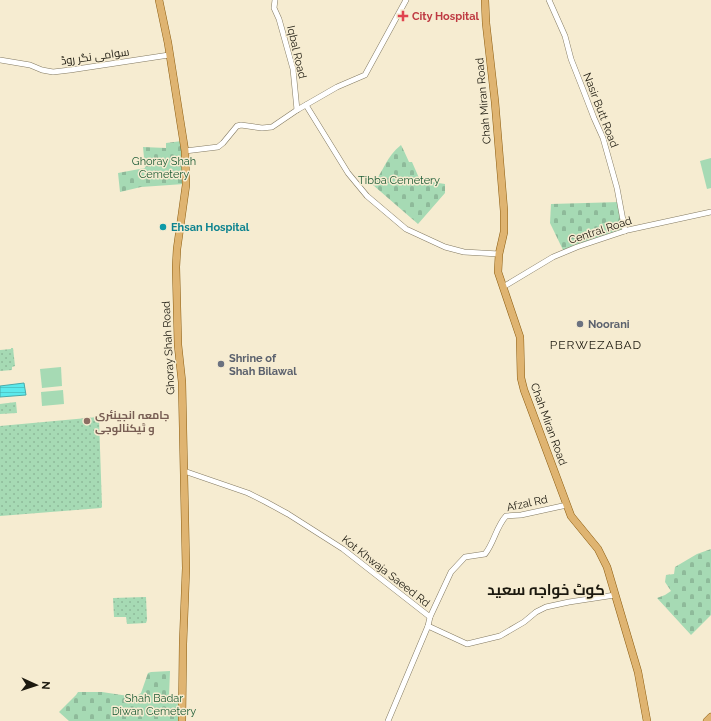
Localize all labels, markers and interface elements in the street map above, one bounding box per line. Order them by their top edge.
marker: City Hospital [397,10,409,22]
place label: City Hospital [412,10,479,23]
street label: Iqbal Road [284,24,309,80]
street label: سوامی نگر روڈ [60,45,130,68]
street label: Chah Miran Road [473,57,494,145]
street label: Nasir Butt Road [580,71,621,150]
park label: Ghoray Shah Cemetery [132,155,196,181]
park label: Tibba Cemetery [358,174,440,187]
street label: Central Road [567,214,634,247]
place label: Ehsan Hospital [171,221,250,234]
marker: Ehsan Hospital [158,222,168,232]
street label: Ghoray Shah Road [160,301,177,395]
place label: Noorani [588,318,630,331]
marker: Noorani [575,319,585,329]
district label: PERWEZABAD [550,338,642,352]
place label: Shrine of Shah Bilawal [229,352,297,378]
marker: Shrine of Shah Bilawal [216,359,226,369]
street label: Chah Miran Road [528,381,570,467]
place label: جامعہ انجینئری و ٹیکنالوجی [95,409,169,436]
marker: جامعہ انجینئری و ٹیکنالوجی [82,416,92,426]
street label: Afzal Rd [505,493,549,514]
street label: Kot Khwaja Saeed Rd [339,533,432,610]
district label: کوٹ خواجہ سعید [487,581,605,599]
north arrow [16,665,56,705]
text: N [39,681,52,690]
park label: Shah Badar Diwan Cemetery [112,692,196,718]

